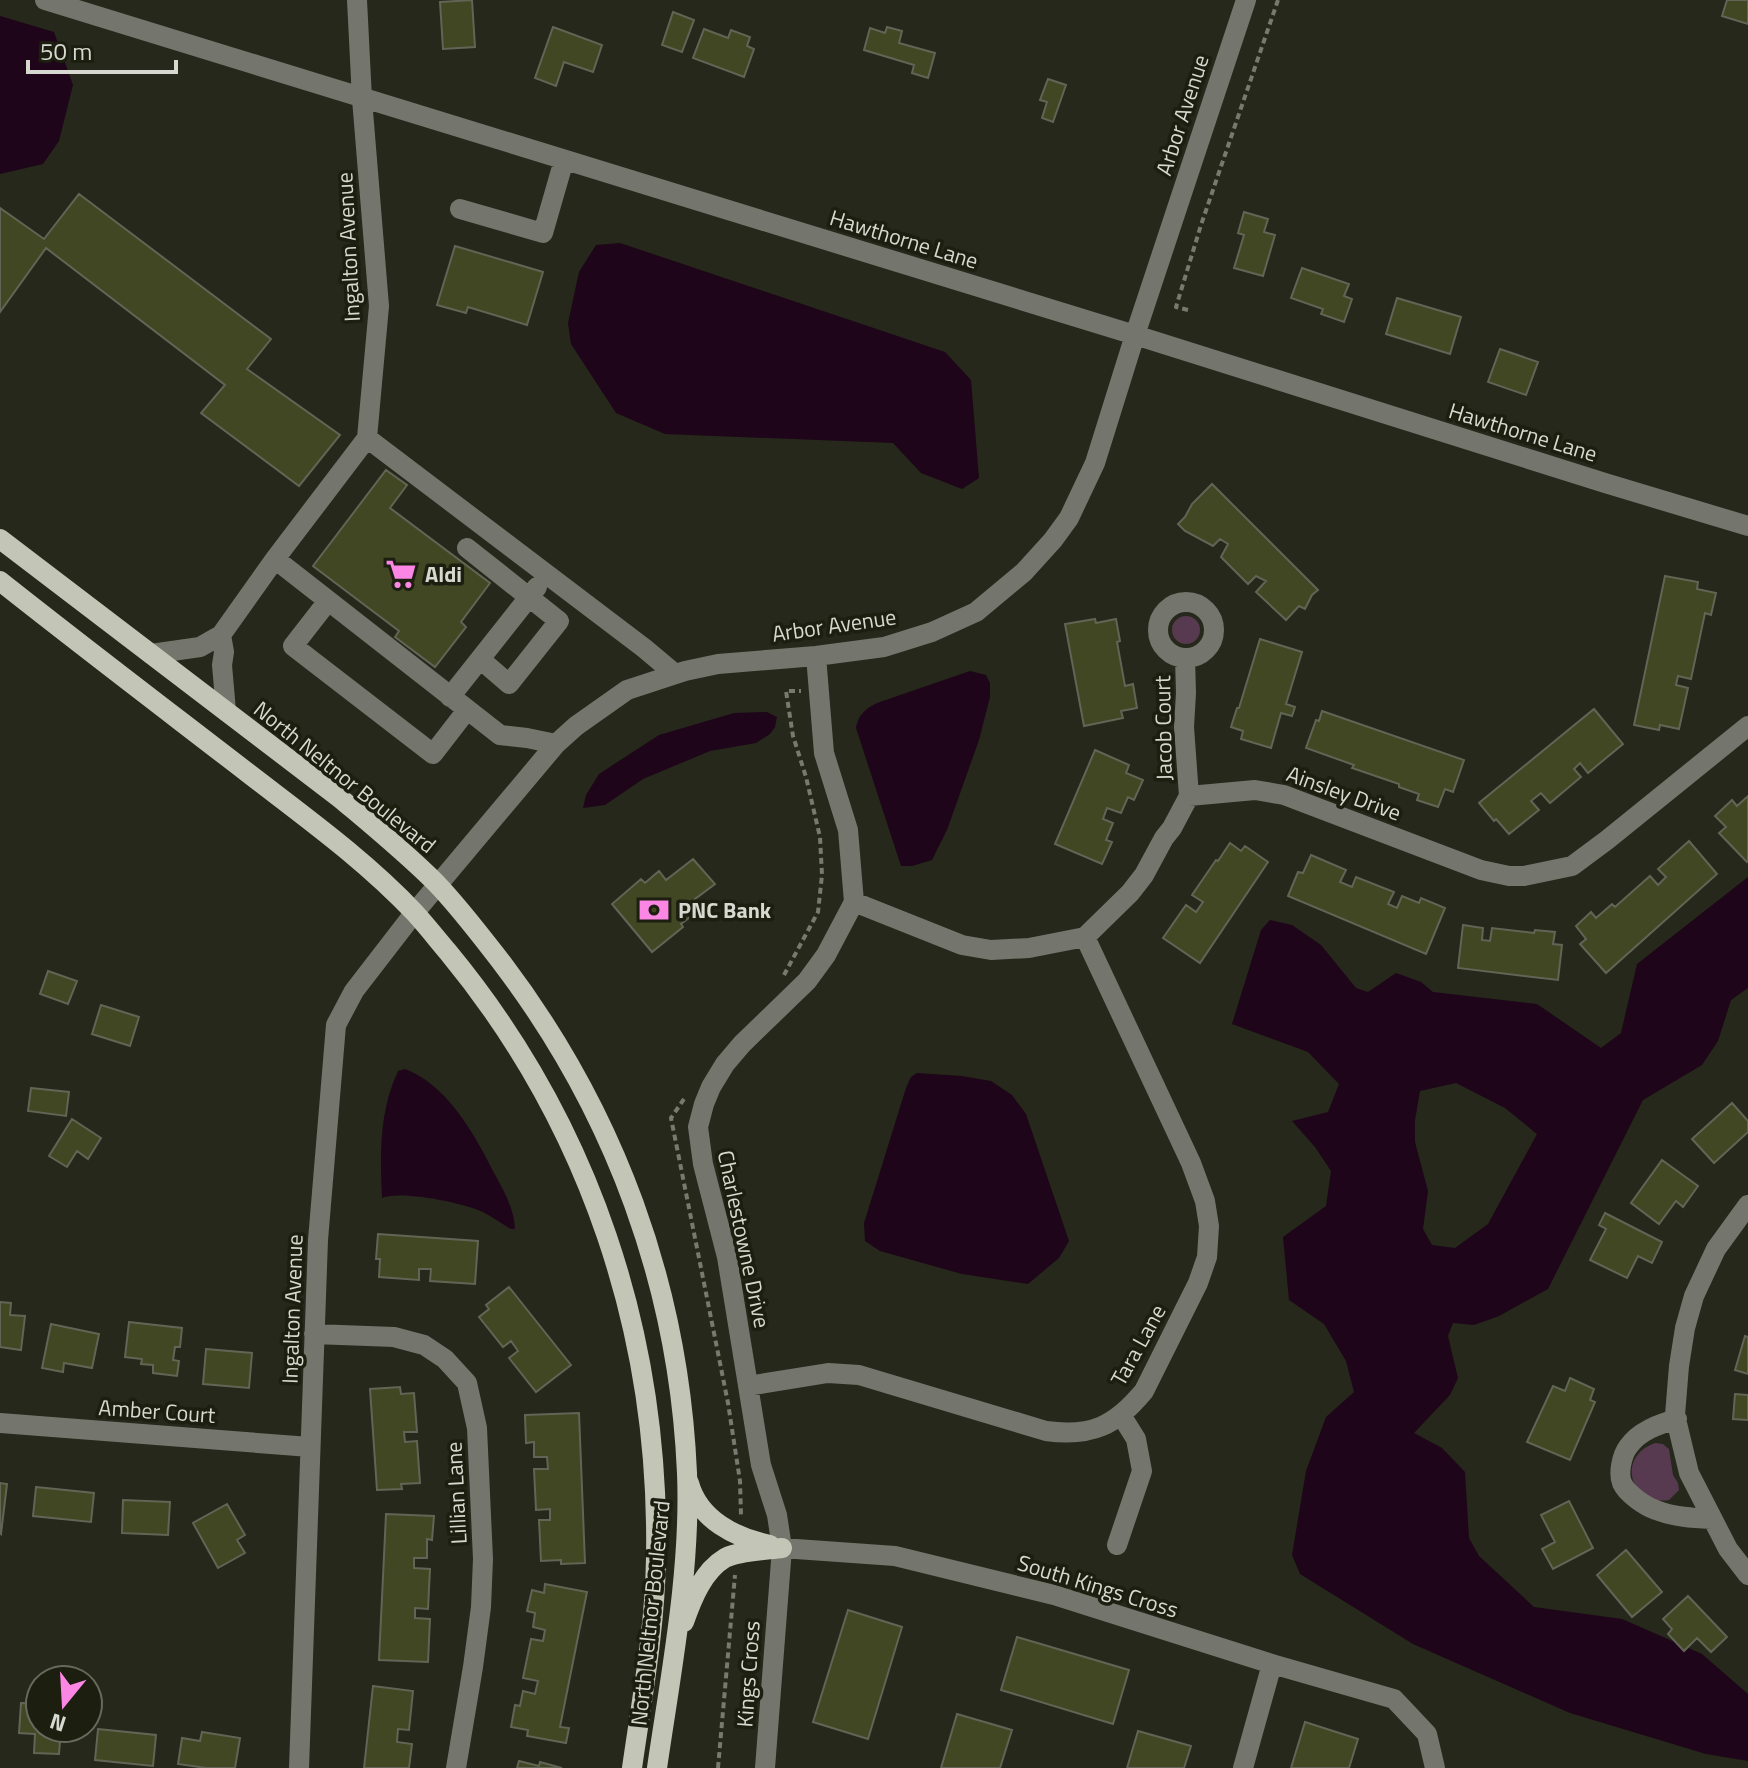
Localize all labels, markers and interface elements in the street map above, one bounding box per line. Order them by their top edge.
scale bar [28,24,176,74]
text: 50 m [40,33,92,69]
street label: Arbor Avenue [1146,50,1218,180]
street label: Ingalton Avenue [327,171,369,323]
street label: Hawthorne Lane [826,200,982,278]
street label: Hawthorne Lane [1445,393,1601,471]
supermarket icon: Aldi [384,557,418,591]
place label: Aldi [425,557,462,591]
street label: Arbor Avenue [770,599,898,651]
street label: Jacob Court [1145,675,1181,781]
street label: North Neltnor Boulevard [246,693,444,861]
street label: Ainsley Drive [1282,757,1406,829]
bank icon: PNC Bank [637,893,671,927]
place label: PNC Bank [678,893,772,927]
street label: Charlestowne Drive [709,1147,779,1331]
street label: Ingalton Avenue [272,1234,312,1384]
street label: Tara Lane [1102,1298,1174,1392]
street label: Amber Court [97,1390,217,1432]
street label: Lillian Lane [436,1441,476,1545]
street label: North Neltnor Boulevard [621,1499,679,1727]
street label: South Kings Cross [1013,1545,1183,1627]
street label: Kings Cross [727,1619,769,1729]
north arrow [24,1664,104,1744]
text: N [45,1704,70,1742]

